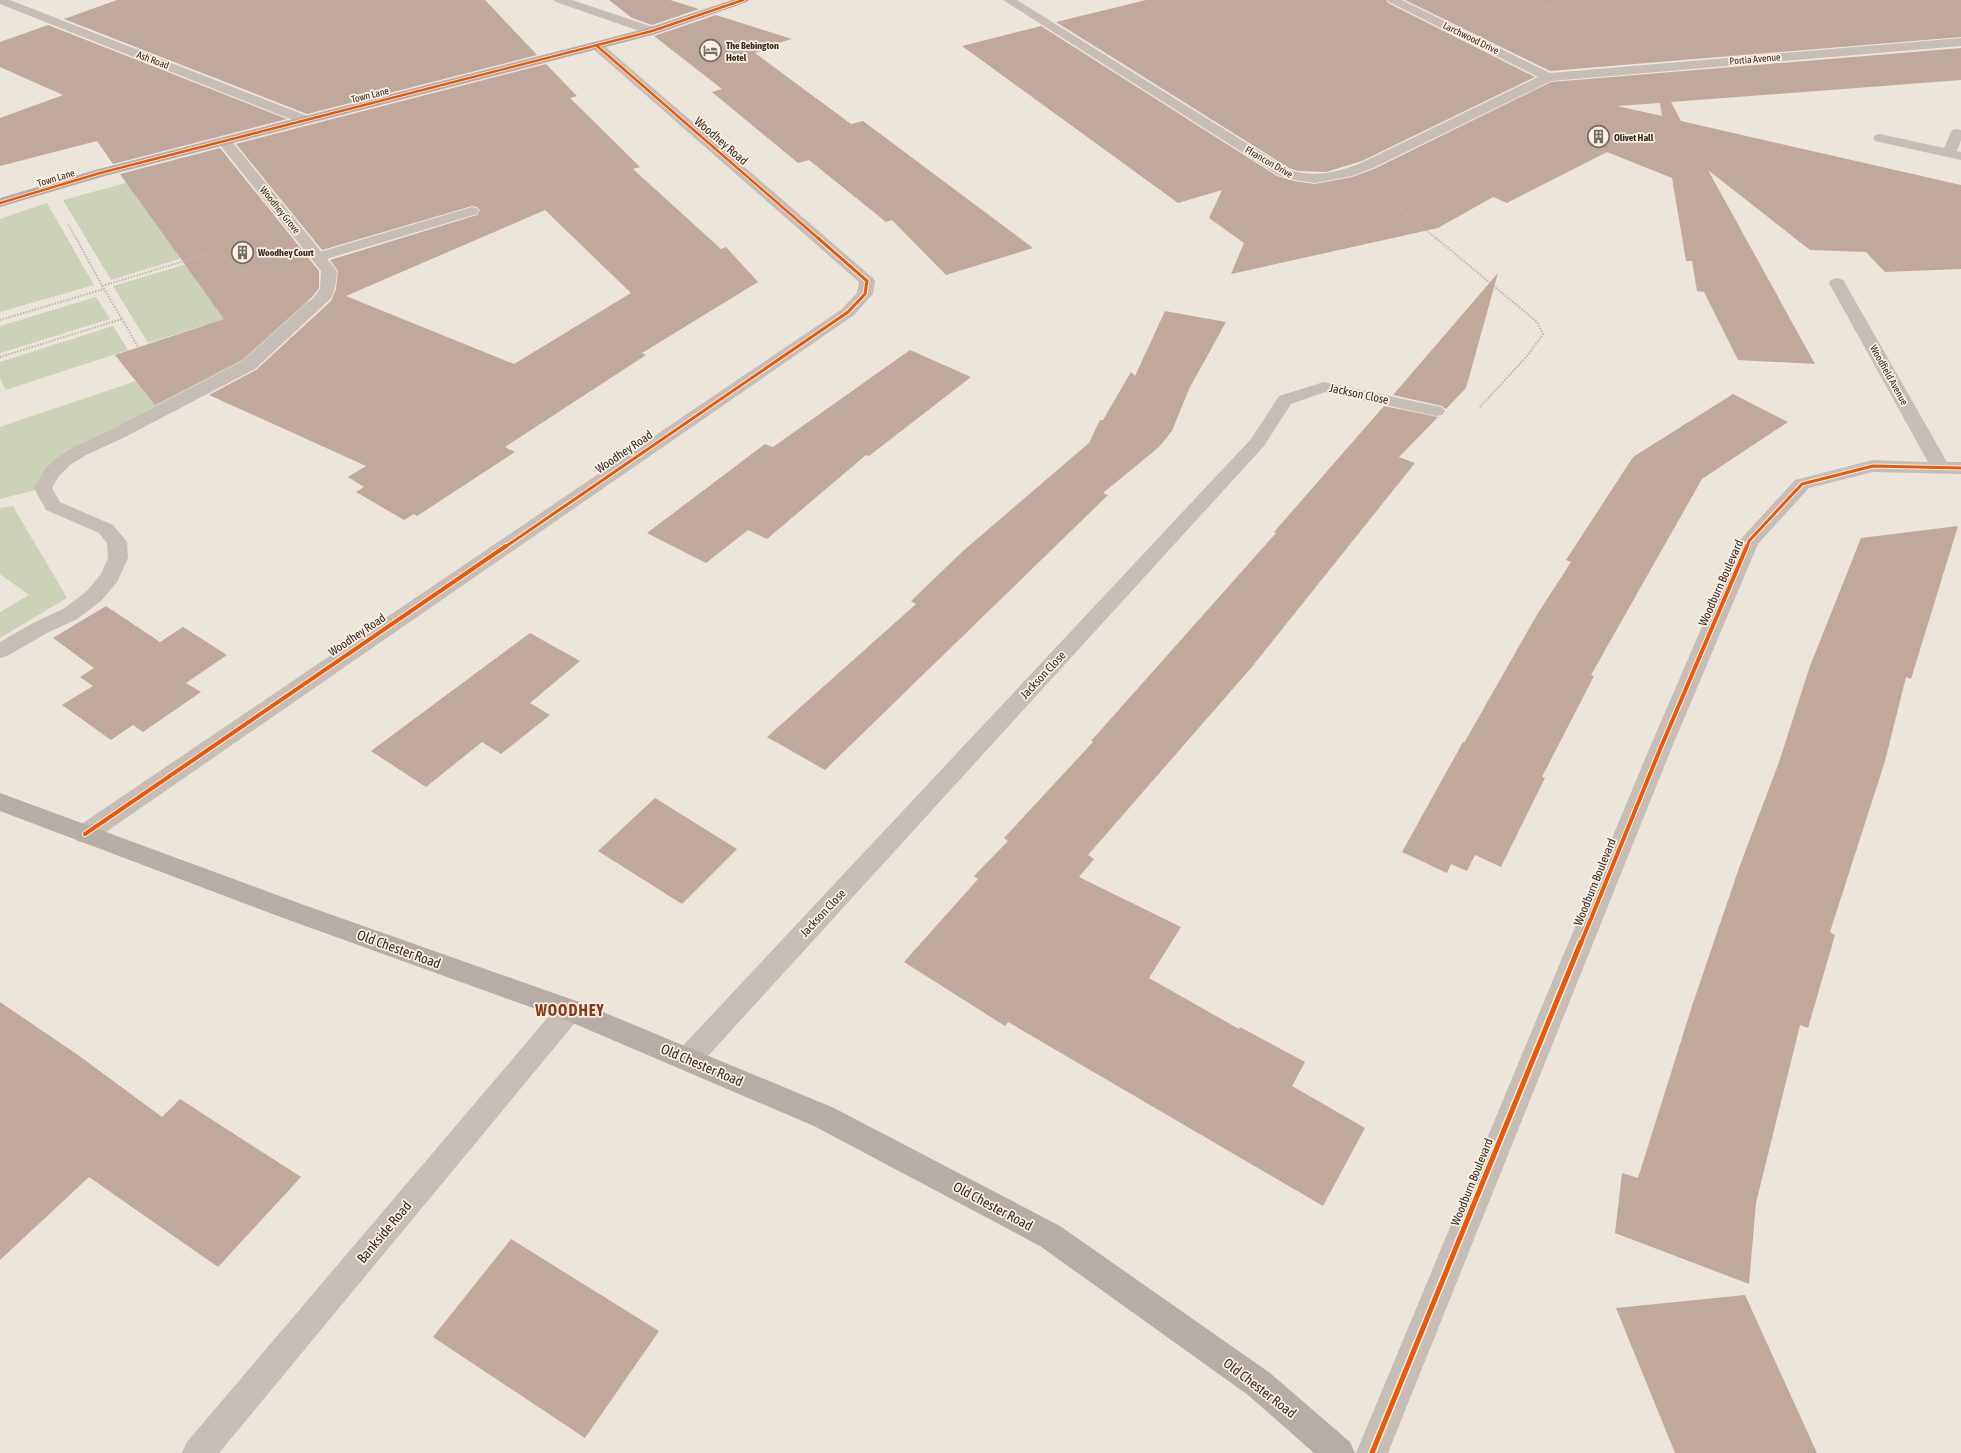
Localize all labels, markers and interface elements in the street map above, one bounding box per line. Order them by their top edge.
street label: Larchwood Drive [1441,20,1501,56]
hotel icon: The Bebington Hotel [697,38,723,64]
place label: The Bebington Hotel [726,40,779,63]
street label: Ash Road [135,49,171,71]
street label: Portia Avenue [1729,51,1781,67]
street label: Town Lane [350,85,390,105]
street label: Woodhey Road [692,114,750,168]
building icon: Olivet Hall [1586,124,1612,150]
place label: Olivet Hall [1614,132,1654,143]
street label: Ffrancon Drive [1243,144,1295,180]
street label: Town Lane [36,167,76,189]
street label: Woodhey Grove [258,184,303,236]
building icon: Woodhey Court [229,239,255,265]
place label: Woodhey Court [257,247,314,258]
street label: Woodfield Avenue [1868,343,1910,407]
street label: Jackson Close [1328,381,1390,407]
street label: Woodhey Road [593,428,655,476]
street label: Woodburn Boulevard [1696,538,1746,628]
street label: Woodhey Road [326,611,388,659]
street label: Jackson Close [1017,648,1069,702]
street label: Woodburn Boulevard [1571,836,1619,928]
street label: Jackson Close [797,886,849,940]
street label: Old Chester Road [355,926,443,972]
district label: WOODHEY [534,1001,605,1019]
street label: Old Chester Road [659,1040,745,1090]
street label: Woodburn Boulevard [1448,1136,1496,1228]
street label: Old Chester Road [951,1178,1035,1234]
street label: Bankside Road [353,1198,415,1266]
street label: Old Chester Road [1221,1355,1299,1421]

